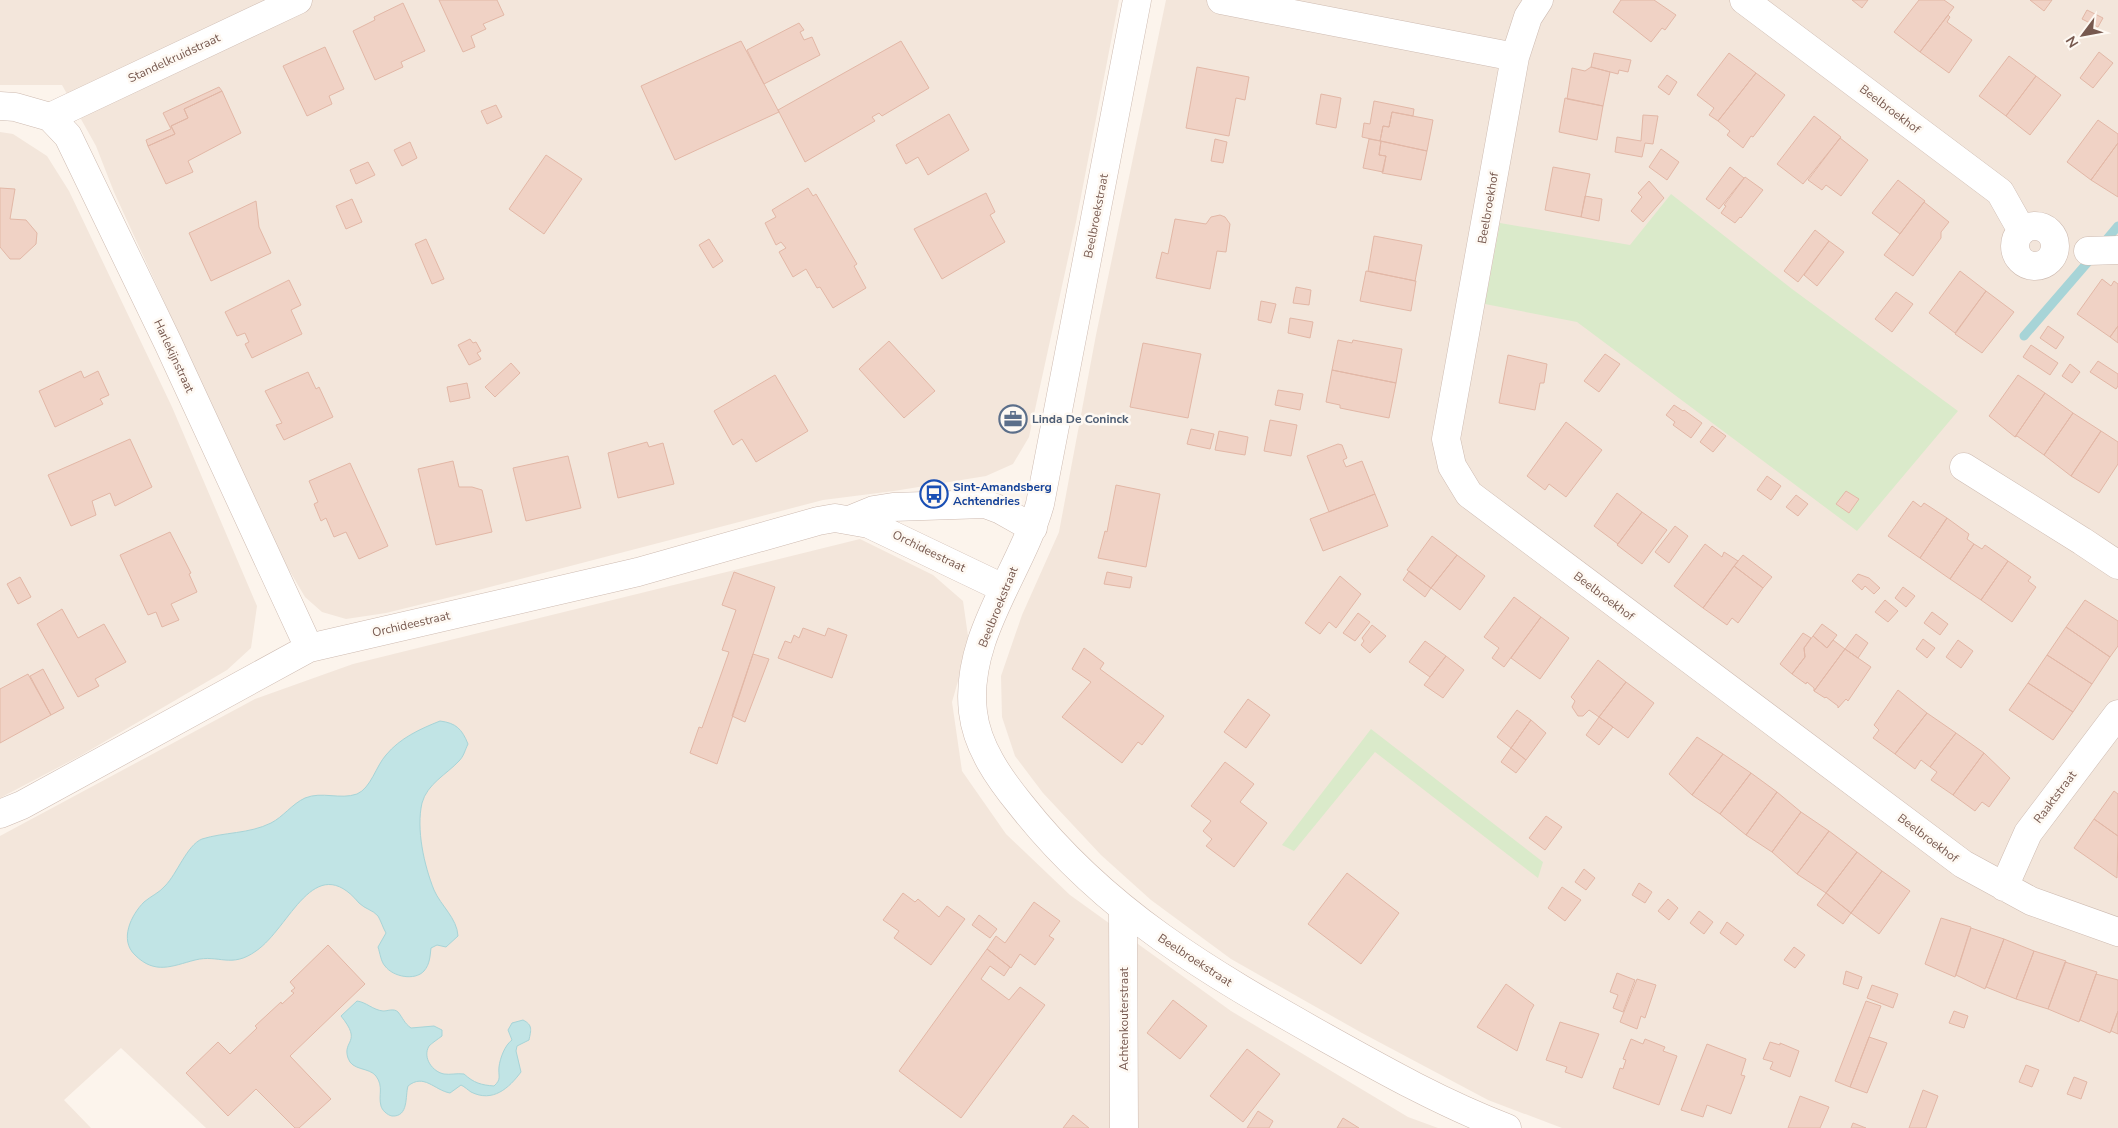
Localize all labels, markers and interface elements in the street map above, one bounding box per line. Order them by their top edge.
north arrow [2058,10,2108,60]
street label: Standelkruidstraat [126,29,223,86]
text: N [2062,32,2083,51]
street label: Beelbroekhof [1856,81,1924,138]
street label: Beelbroekhof [1474,170,1502,245]
street label: Beelbroekstraat [1080,172,1112,260]
street label: Harlekijnstraat [150,317,198,396]
office icon: Linda De Coninck [998,404,1028,434]
place label: Linda De Coninck [1032,411,1129,427]
bus stop icon: Sint-Amandsberg Achtendries [919,479,949,509]
place label: Sint-Amandsberg Achtendries [953,479,1052,509]
street label: Orchideestraat [890,526,969,576]
street label: Beelbroekstraat [975,564,1022,650]
street label: Beelbroekhof [1570,568,1638,625]
street label: Orchideestraat [371,607,452,641]
street label: Raaktstraat [2030,767,2080,827]
street label: Beelbroekhof [1894,810,1962,867]
street label: Beelbroekstraat [1155,930,1236,990]
street label: Achtenkouterstraat [1116,966,1132,1071]

